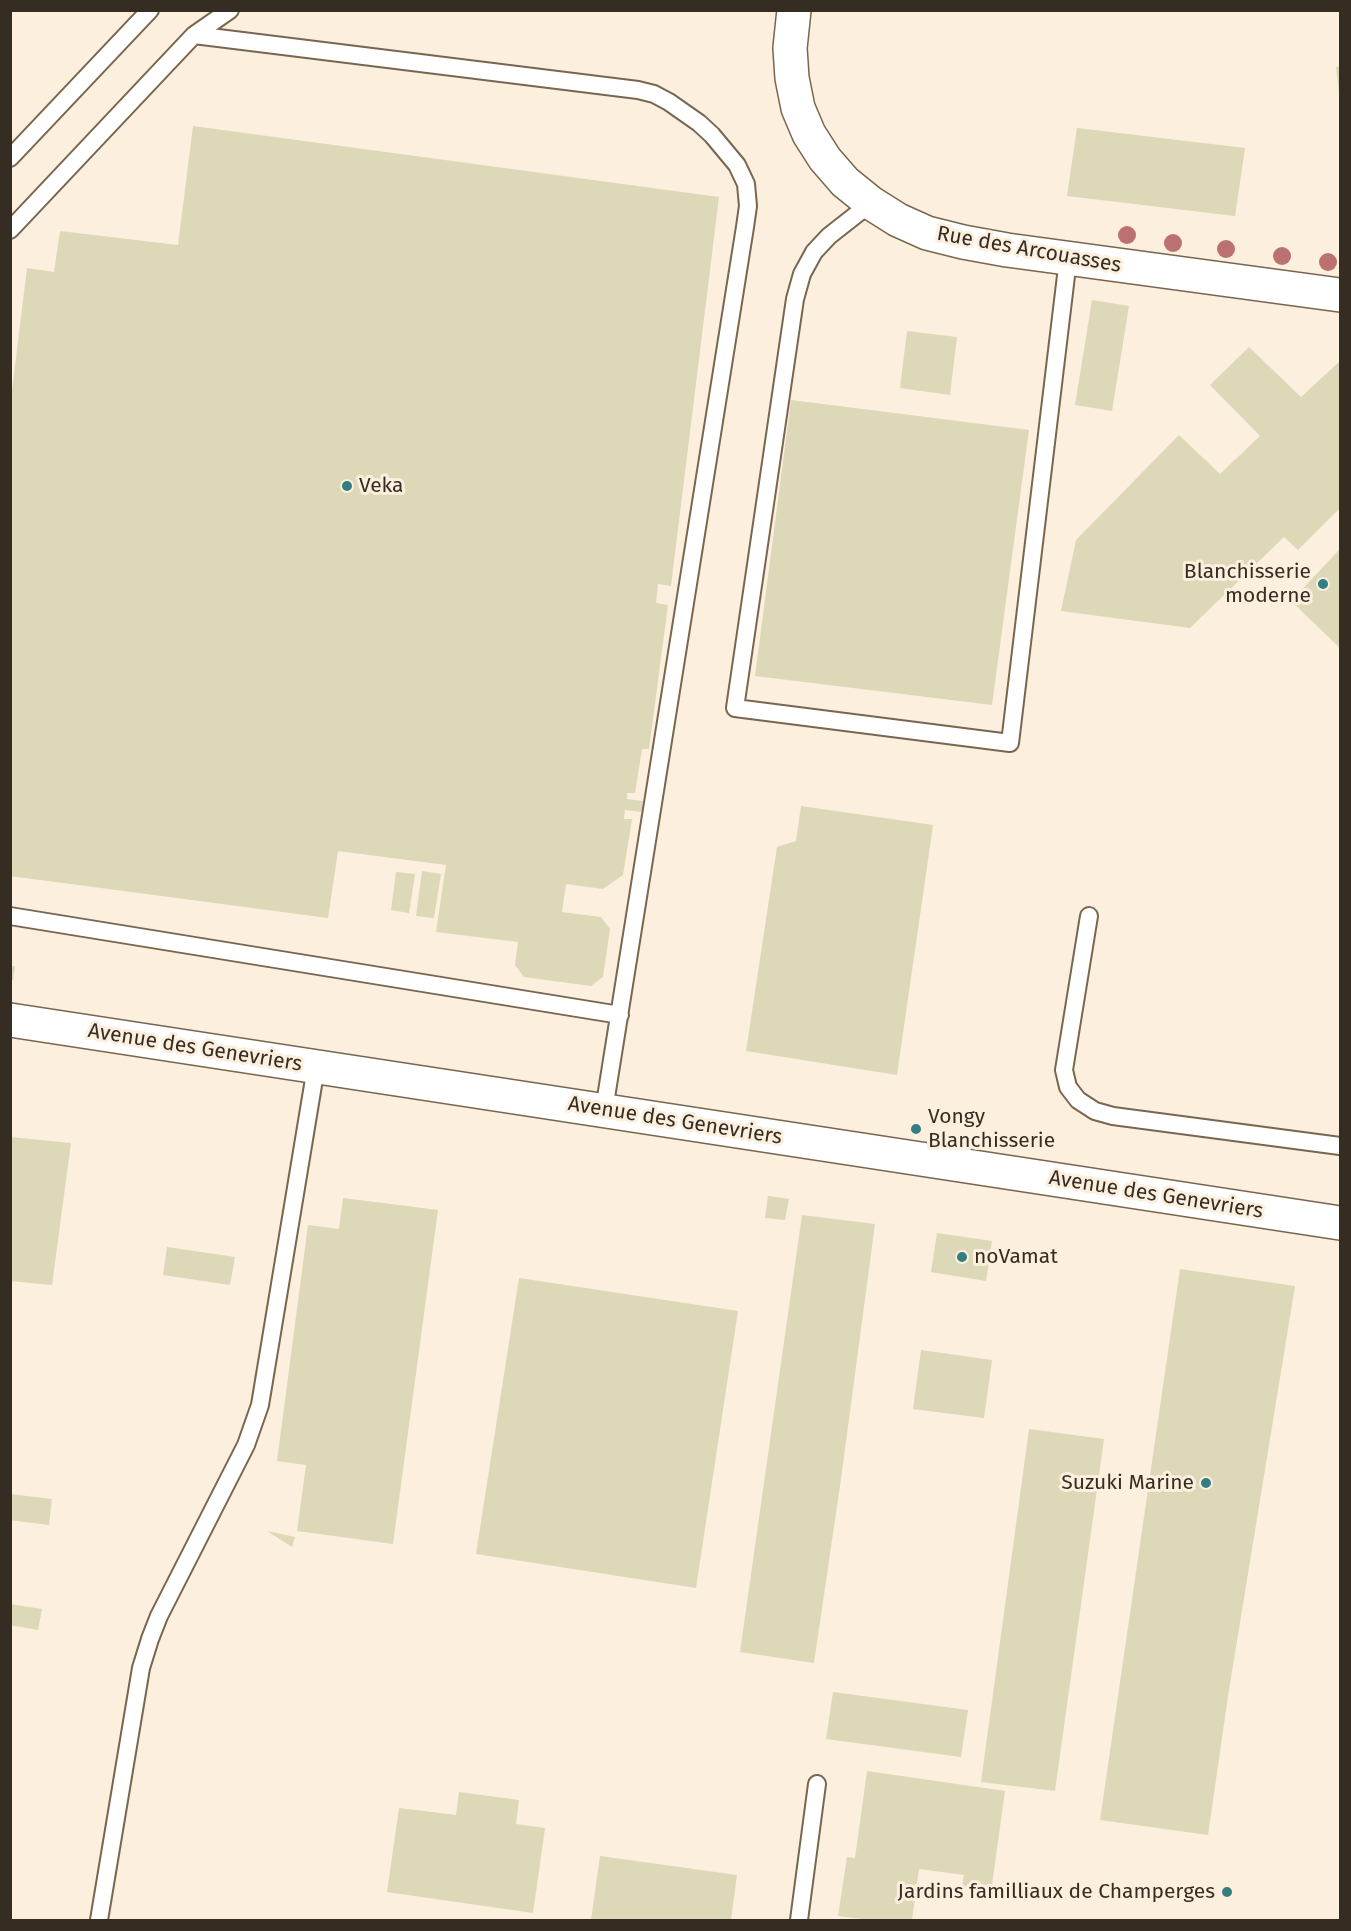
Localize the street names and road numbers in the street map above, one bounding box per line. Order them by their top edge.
street label: Rue des Arcouasses [935,221,1123,279]
street label: Avenue des Genevriers [86,1019,304,1077]
street label: Avenue des Genevriers [566,1092,784,1150]
street label: Avenue des Genevriers [1047,1166,1265,1224]

